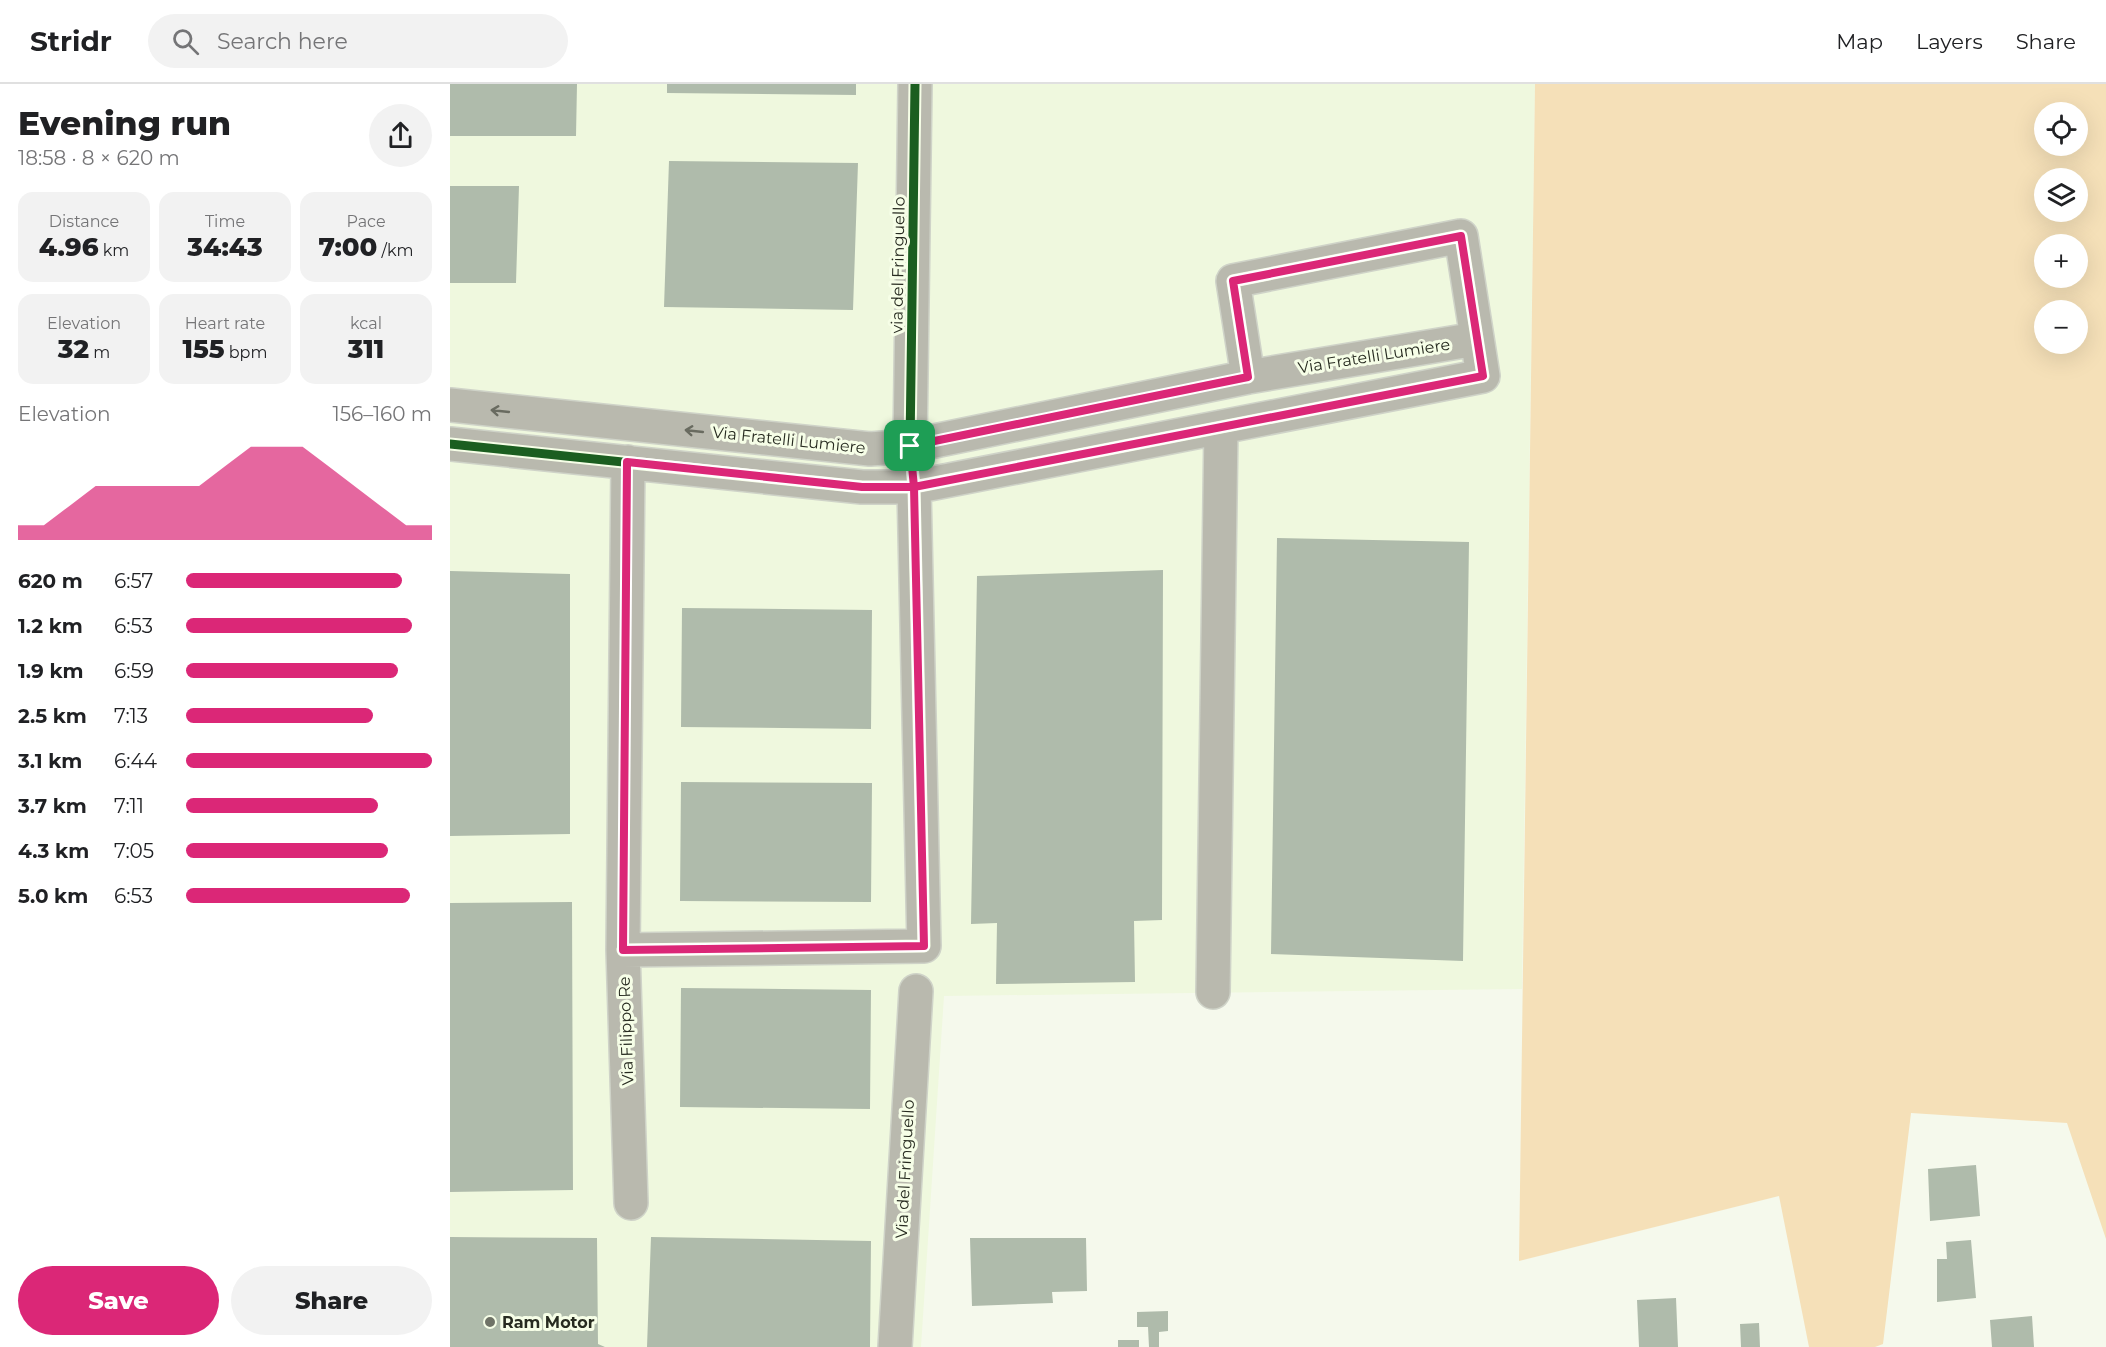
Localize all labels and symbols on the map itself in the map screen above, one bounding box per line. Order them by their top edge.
street label: via del Fringuello [887,196,909,334]
street label: Via Fratelli Lumiere [1297,335,1451,377]
one-way arrow [491,405,511,416]
pin [884,420,935,471]
street label: Via Fratelli Lumiere [712,423,866,457]
one-way arrow [685,425,705,436]
street label: Via Filippo Re [615,976,637,1086]
street label: Via del Fringuello [892,1099,918,1239]
place label: Ram Motor [502,1313,595,1332]
marker: Ram Motor [483,1315,497,1329]

